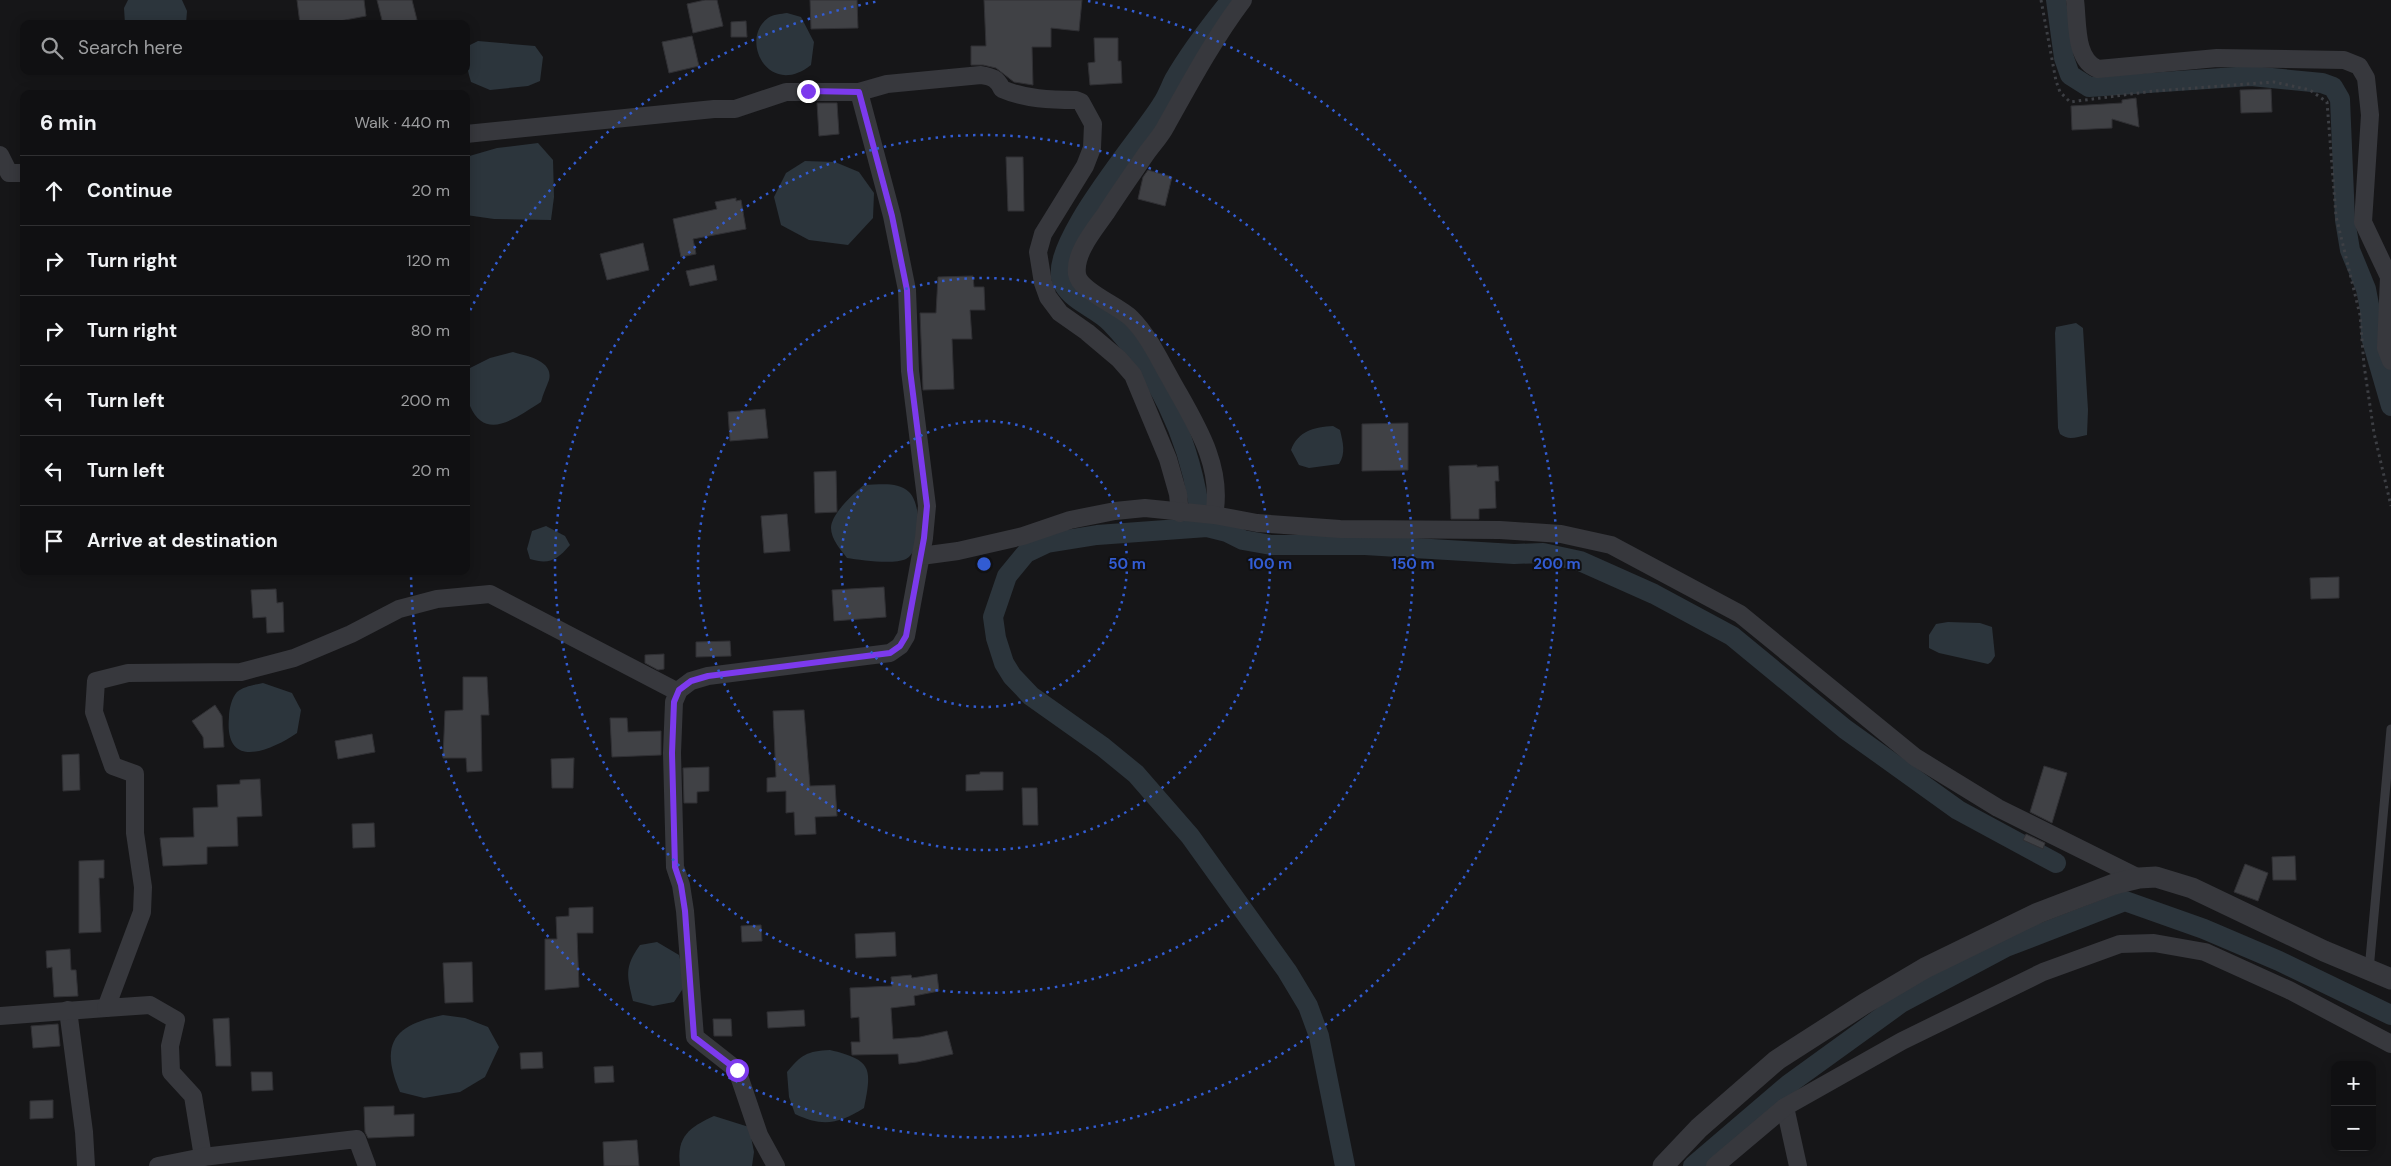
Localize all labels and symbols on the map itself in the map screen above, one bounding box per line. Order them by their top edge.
route end [797,80,820,103]
text: 50 m [1108,554,1146,574]
text: 100 m [1248,554,1292,574]
text: 150 m [1392,554,1435,574]
text: 200 m [1533,554,1581,574]
centre of rings [975,555,993,573]
route start [726,1059,749,1082]

